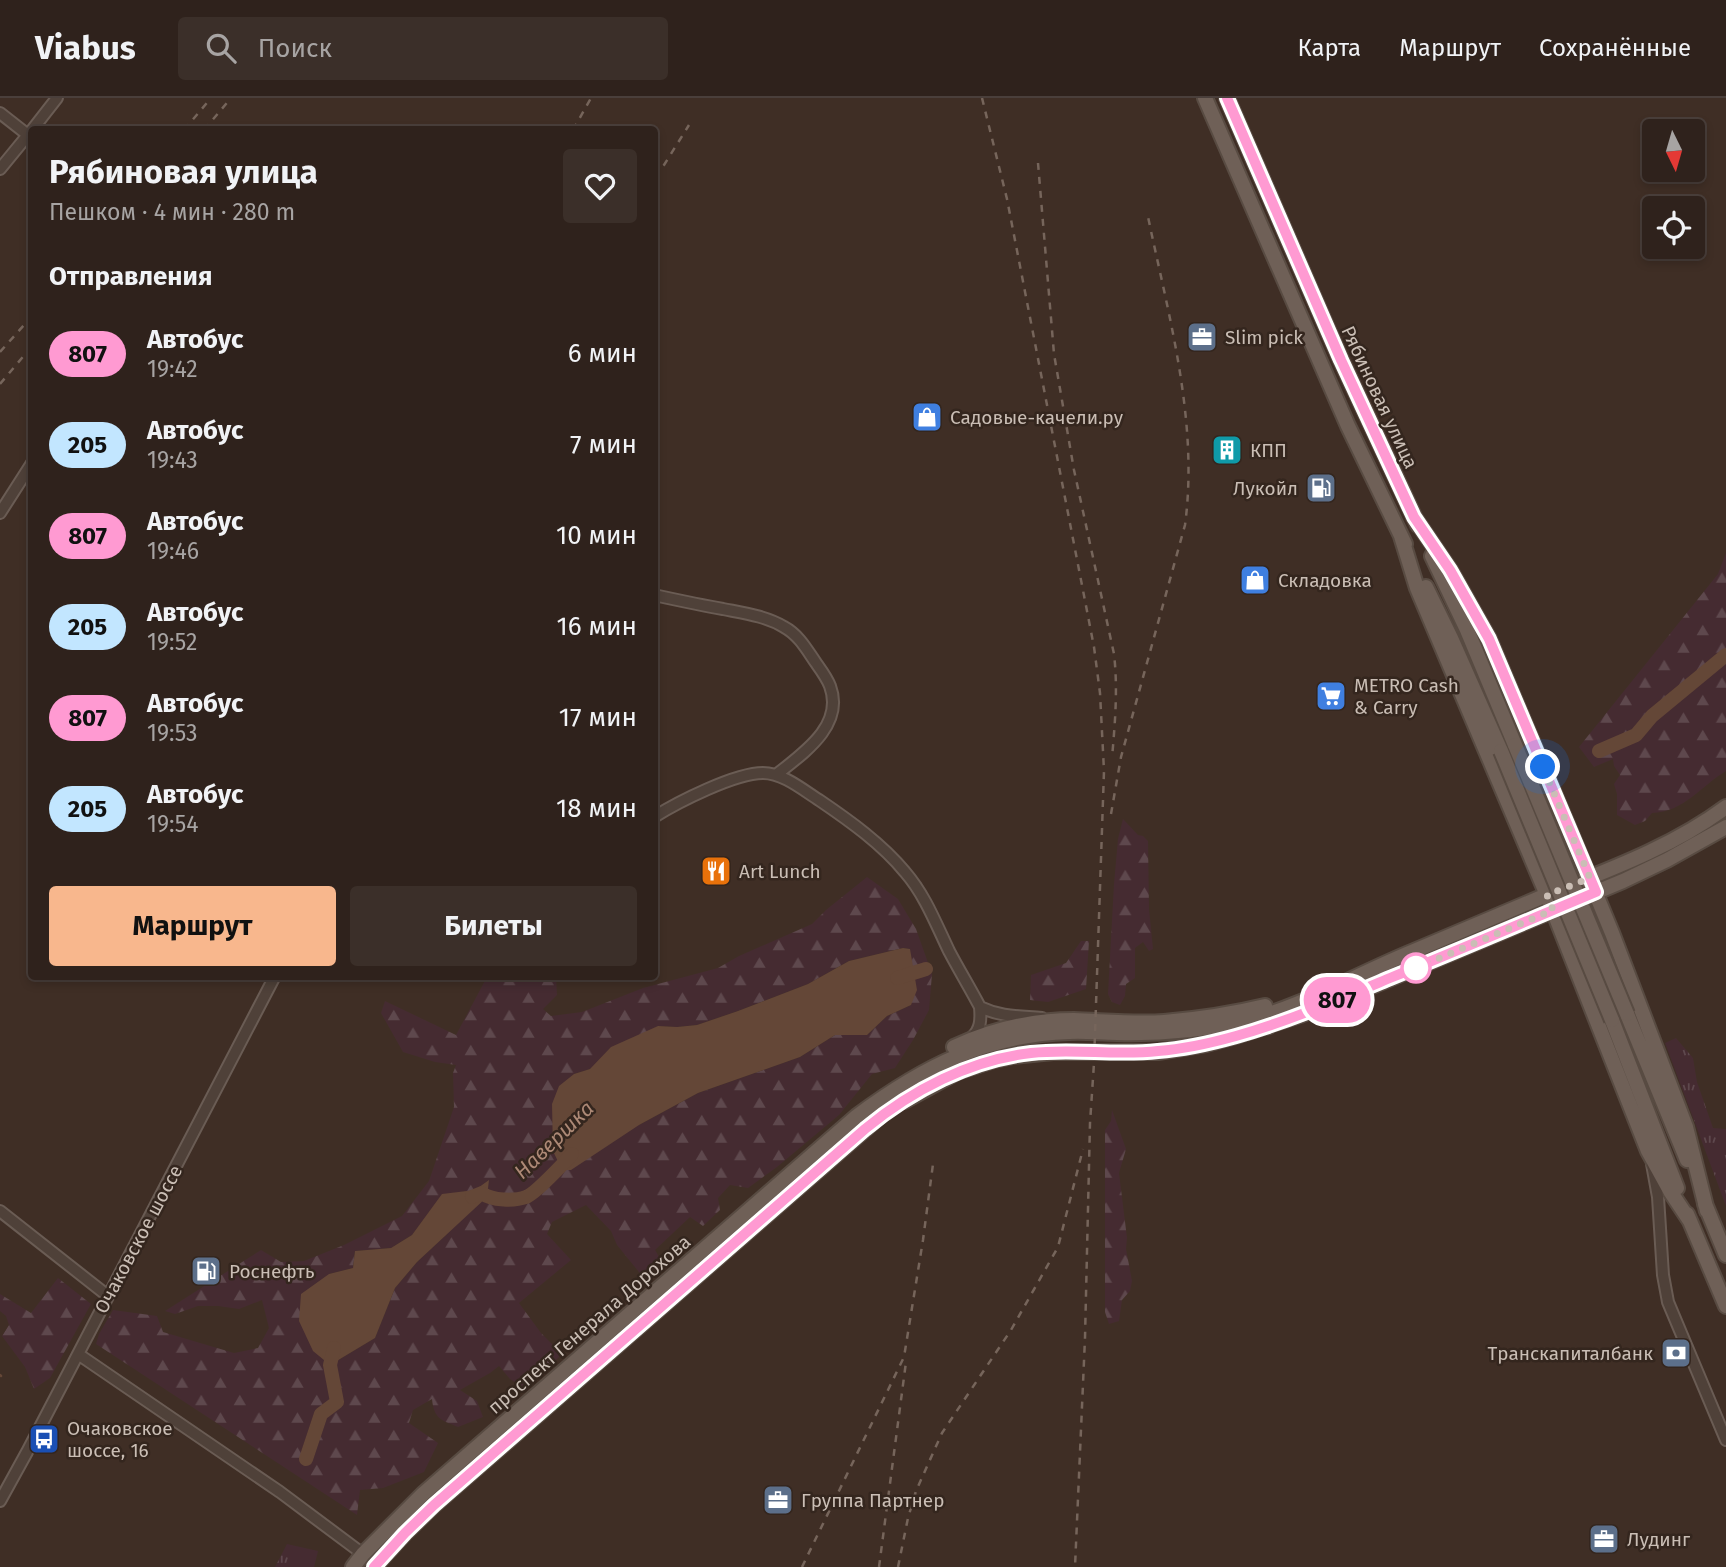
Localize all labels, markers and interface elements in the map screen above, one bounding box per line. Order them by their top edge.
search box [178,17,668,80]
text: Viabus [35,28,136,68]
icon: search [202,29,240,67]
text: Поиск [258,33,332,64]
text: Карта [1298,34,1361,62]
text: Маршрут [1399,34,1501,62]
text: Сохранённые [1539,34,1691,62]
north arrow [1642,119,1704,182]
map controls [1642,119,1705,259]
button: heart [563,149,637,223]
text: Рябиновая улица [49,152,318,192]
button: locate [1642,196,1705,259]
text: Пешком · 4 мин · 280 m [49,198,295,226]
text: Отправления [49,261,212,292]
office icon: Slim pick [1185,320,1219,354]
street label: Рябиновая улица [1336,322,1423,472]
text: Автобус [147,324,244,355]
place label: Slim pick [1225,326,1303,349]
text: 6 мин [568,338,637,369]
text: 807 [68,340,107,368]
text: 19:42 [147,355,198,383]
shop icon: Садовые-качели.ру [910,400,944,434]
place label: Садовые-качели.ру [950,406,1124,429]
text: Автобус [147,415,244,446]
text: 7 мин [570,429,637,460]
text: 205 [68,431,107,459]
building icon: КПП [1210,433,1244,467]
place label: КПП [1250,439,1287,462]
text: 19:43 [147,446,198,474]
fuel station icon: Лукойл [1304,471,1338,505]
place label: Лукойл [1233,477,1298,500]
text: Автобус [147,506,244,537]
text: 10 мин [556,520,637,551]
text: 807 [68,522,107,550]
text: 19:46 [147,537,199,565]
shop icon: Складовка [1238,563,1272,597]
place label: Складовка [1278,569,1372,592]
text: Автобус [147,597,244,628]
text: 16 мин [557,611,637,642]
text: 205 [68,613,107,641]
text: 19:52 [147,628,197,656]
place label: METRO Cash & Carry [1354,674,1459,719]
supermarket icon: METRO Cash & Carry [1314,679,1348,713]
text: Автобус [147,688,244,719]
text: 17 мин [559,702,637,733]
text: 807 [68,704,107,732]
text: 19:53 [147,719,198,747]
your location [1525,749,1560,784]
text: Автобус [147,779,244,810]
text: 18 мин [556,793,637,824]
text: 205 [68,795,107,823]
text: 19:54 [147,810,198,838]
restaurant icon: Art Lunch [699,854,733,888]
place label: Art Lunch [739,860,821,883]
button: Маршрут [49,886,336,966]
button: Билеты [350,886,637,966]
unlabelled marker [1401,953,1431,983]
line badge: 807 [1297,977,1377,1023]
text: 807 [1318,986,1356,1014]
water label: Навершка [509,1096,599,1184]
street label: Очаковское шоссе [90,1161,187,1317]
street label: проспект Генерала Дорохова [483,1230,695,1419]
fuel station icon: Роснефть [189,1254,223,1288]
place label: Роснефть [229,1260,315,1283]
bank icon: Транскапиталбанк [1659,1336,1693,1370]
place label: Транскапиталбанк [1488,1342,1653,1365]
place label: Очаковское шоссе, 16 [67,1417,173,1462]
bus stop icon: Очаковское шоссе, 16 [27,1422,61,1456]
office icon: Группа Партнер [761,1483,795,1517]
place label: Группа Партнер [801,1489,944,1512]
office icon: Лудинг [1587,1522,1621,1556]
place label: Лудинг [1627,1528,1691,1551]

